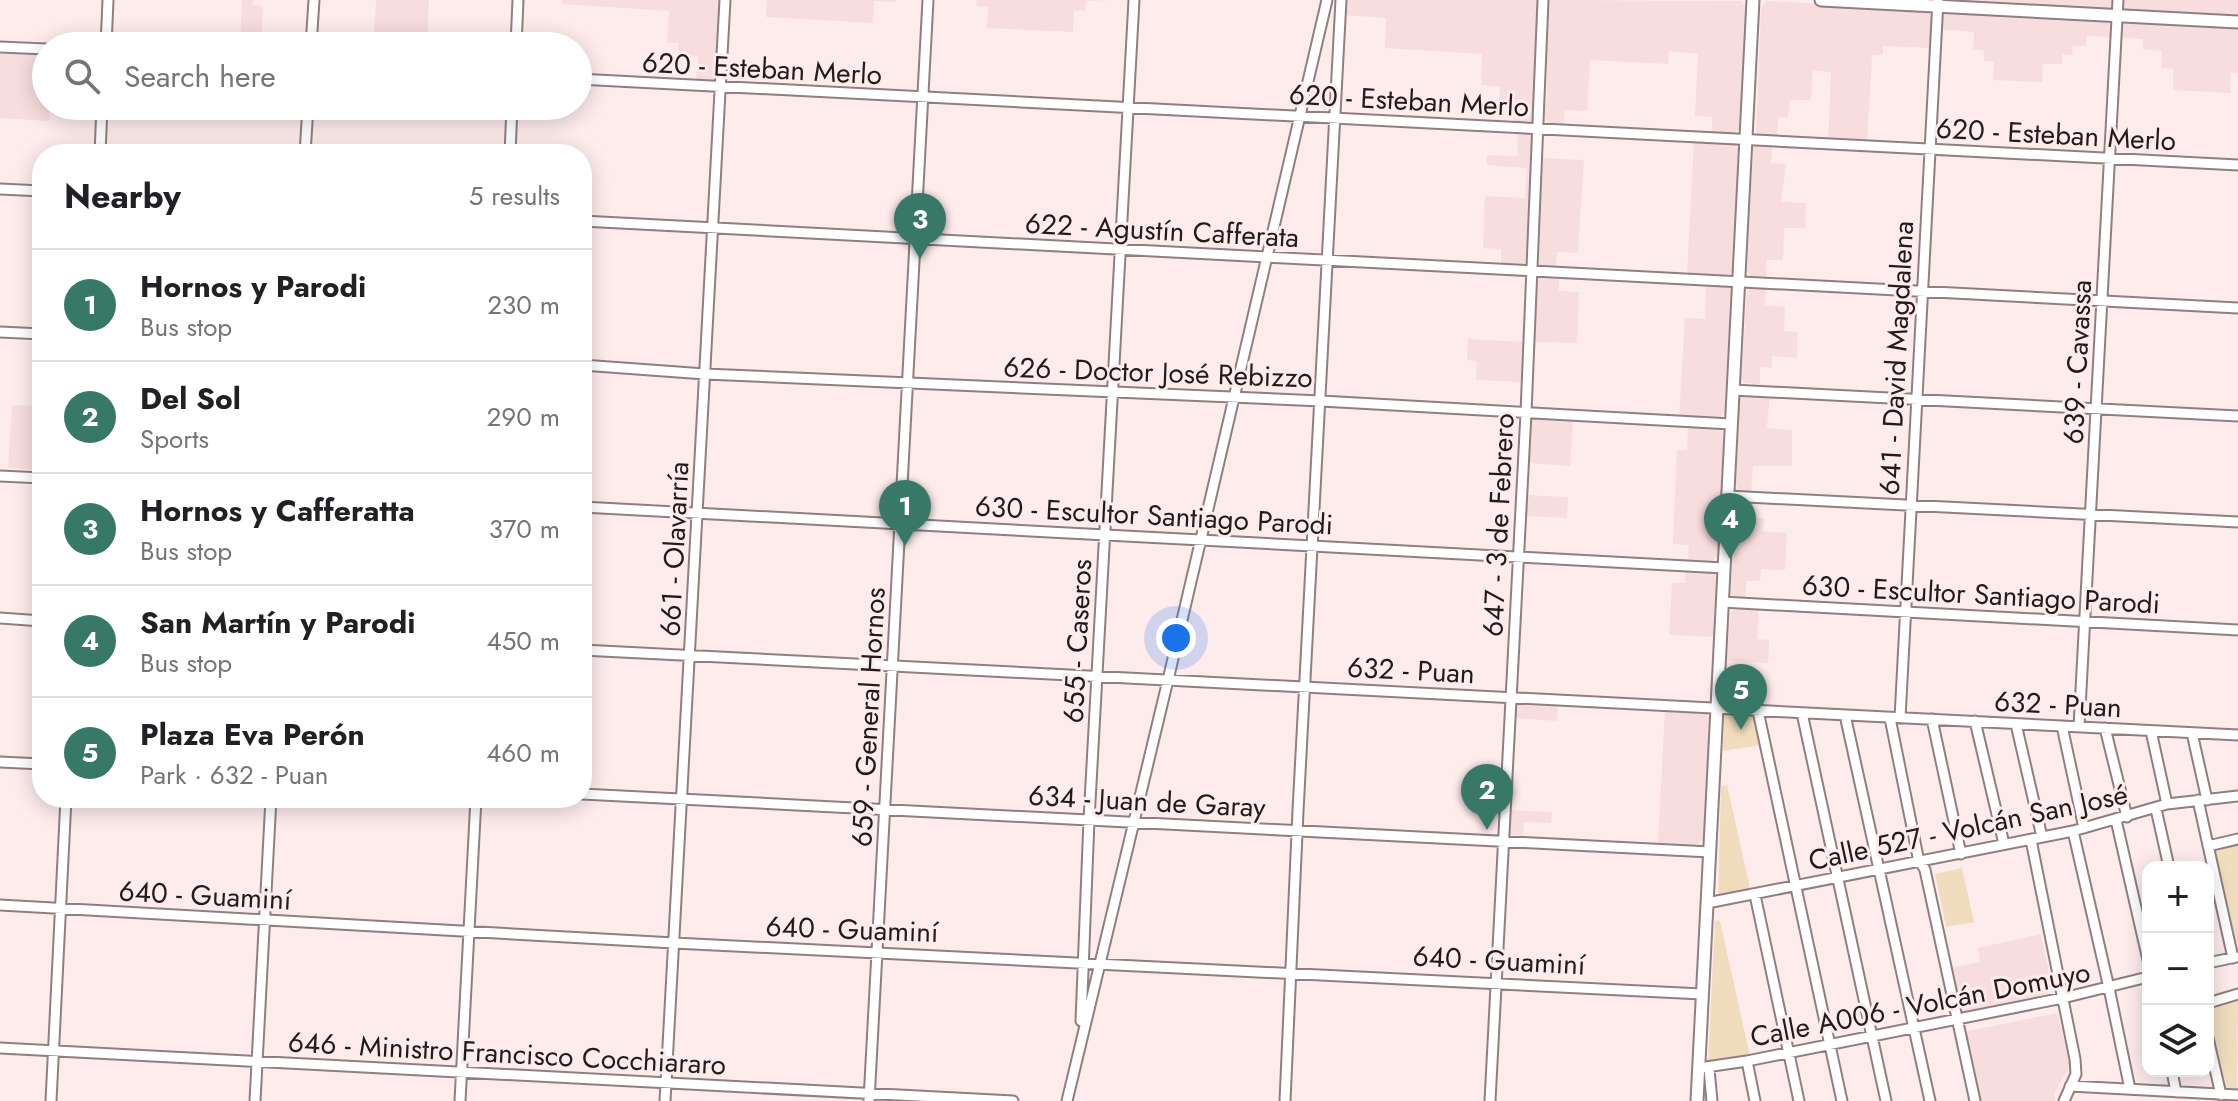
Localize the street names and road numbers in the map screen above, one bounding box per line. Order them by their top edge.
street label: 620 - Esteban Merlo [641,42,883,95]
street label: 620 - Esteban Merlo [1288,74,1530,127]
street label: 620 - Esteban Merlo [1935,108,2177,161]
street label: 622 - Agustín Cafferata [1024,203,1300,258]
street label: 641 - David Magdalena [1869,220,1924,496]
street label: 639 - Cavassa [2053,279,2102,445]
street label: 626 - Doctor José Rebizzo [1003,347,1313,398]
street label: 647 - 3 de Febrero [1472,412,1525,638]
street label: 661 - Olavarría [649,460,700,638]
street label: 630 - Escultor Santiago Parodi [974,486,1334,545]
street label: 655 - Caseros [1053,558,1102,724]
street label: 630 - Escultor Santiago Parodi [1801,565,2161,624]
street label: 659 - General Hornos [841,586,896,848]
street label: 632 - Puan [1346,647,1476,694]
street label: 632 - Puan [1993,681,2123,728]
street label: Calle 527 - Volcán San José [1805,774,2131,881]
street label: 634 - Juan de Garay [1027,775,1267,828]
street label: 640 - Guaminí [118,871,294,921]
street label: 640 - Guaminí [765,906,941,953]
street label: 640 - Guaminí [1412,936,1588,986]
street label: Calle A006 - Volcán Domuyo [1747,951,2093,1058]
street label: 646 - Ministro Francisco Cocchiararo [287,1022,727,1085]

